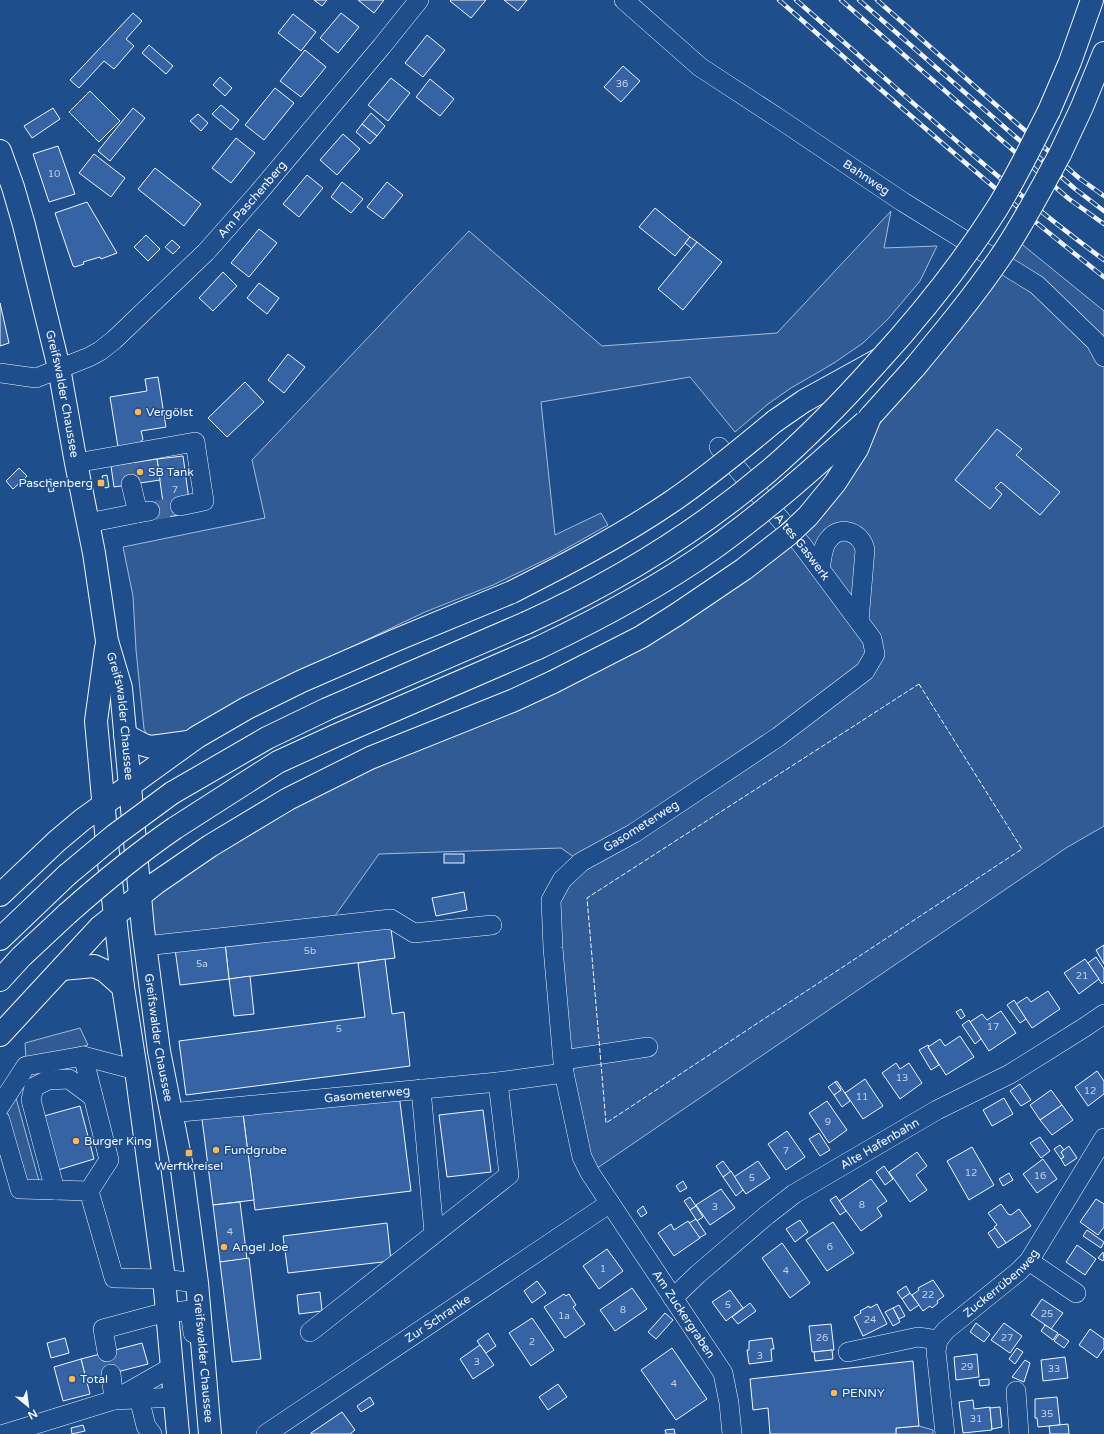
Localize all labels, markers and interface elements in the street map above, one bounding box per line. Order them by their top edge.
house number: 36 [616,78,628,90]
street label: Bahnweg [840,157,892,198]
street label: Am Paschenberg [215,158,289,241]
house number: 10 [48,168,60,180]
street label: Greifswalder Chaussee [43,329,82,459]
place label: Vergölst [146,405,193,419]
marker: Vergölst [133,407,143,417]
place label: SB Tank [148,465,194,479]
marker: SB Tank [135,467,145,477]
place label: Paschenberg [19,476,93,490]
marker: Paschenberg [96,478,106,488]
house number: 7 [172,484,178,496]
street label: Altes Gaswerk [771,511,833,583]
street label: Greifswalder Chaussee [104,650,136,781]
street label: Gasometerweg [601,797,681,855]
house number: 5b [304,945,316,957]
house number: 5a [196,958,208,970]
house number: 21 [1076,970,1088,982]
street label: Greifswalder Chaussee [142,973,176,1103]
house number: 17 [987,1021,999,1033]
house number: 5 [336,1023,342,1035]
house number: 13 [896,1072,908,1084]
street label: Gasometerweg [323,1083,411,1105]
house number: 12 [1084,1085,1096,1097]
house number: 11 [856,1091,868,1103]
street label: Alte Hafenbahn [838,1115,922,1172]
house number: 9 [825,1116,831,1128]
place label: Burger King [84,1134,152,1148]
marker: Burger King [71,1136,81,1146]
place label: Fundgrube [224,1143,287,1157]
marker: Fundgrube [211,1145,221,1155]
house number: 7 [783,1145,789,1157]
marker: Werftkreisel [184,1148,194,1158]
place label: Werftkreisel [155,1159,223,1173]
house number: 12 [965,1167,977,1179]
house number: 16 [1034,1170,1046,1182]
house number: 5 [749,1172,755,1184]
house number: 8 [859,1199,865,1211]
house number: 3 [712,1201,718,1213]
house number: 4 [227,1226,233,1238]
place label: Angel Joe [232,1240,289,1254]
house number: 6 [827,1241,833,1253]
marker: Angel Joe [219,1242,229,1252]
street label: Zuckerrübenweg [961,1246,1042,1320]
house number: 1 [600,1263,606,1275]
house number: 4 [783,1265,789,1277]
street label: Am Zuckergraben [650,1267,718,1361]
house number: 22 [922,1289,934,1301]
street label: Zur Schranke [403,1292,473,1346]
street label: Greifswalder Chaussee [191,1293,216,1424]
house number: 5 [725,1299,731,1311]
house number: 8 [620,1304,626,1316]
house number: 25 [1041,1308,1053,1320]
house number: 1a [558,1310,570,1322]
house number: 24 [864,1314,876,1326]
house number: 26 [816,1332,828,1344]
house number: 27 [1001,1332,1013,1344]
house number: 2 [529,1336,535,1348]
house number: 3 [757,1350,763,1362]
house number: 3 [474,1356,480,1368]
house number: 29 [961,1361,973,1373]
house number: 33 [1048,1363,1060,1375]
place label: Total [80,1372,108,1386]
marker: Total [67,1374,77,1384]
house number: 4 [671,1378,677,1390]
north arrow [8,1386,48,1426]
place label: PENNY [842,1386,885,1400]
marker: PENNY [829,1388,839,1398]
text: N [26,1406,40,1422]
house number: 35 [1041,1408,1053,1420]
house number: 31 [970,1413,982,1425]

